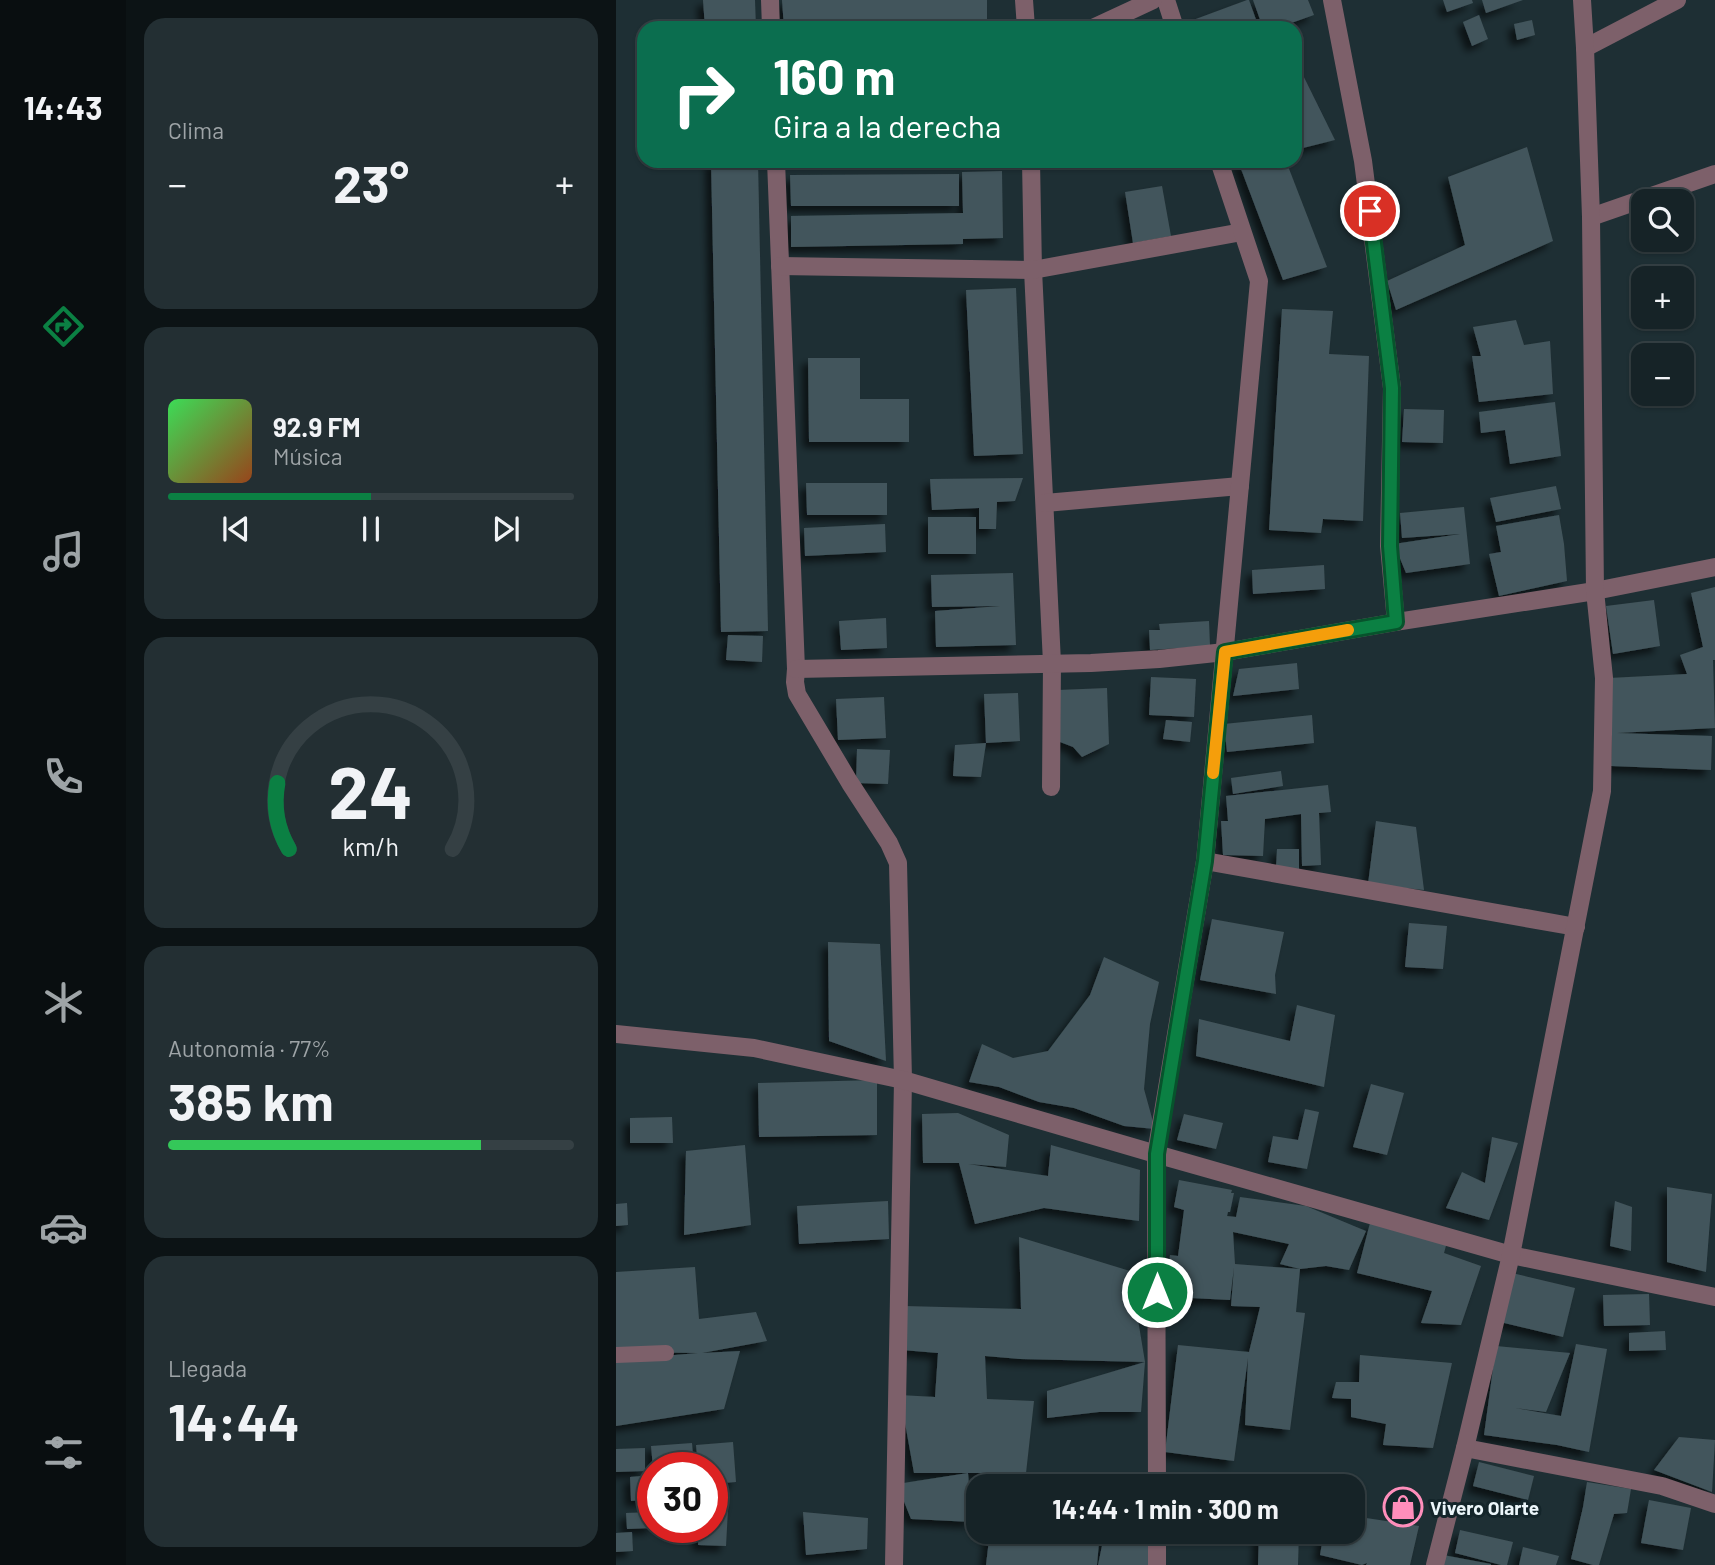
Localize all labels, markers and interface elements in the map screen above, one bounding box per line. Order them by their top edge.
text: 160 m [773,46,895,105]
icon: right [658,49,749,140]
text: 14:43 [24,88,102,126]
text: Gira a la derecha [773,106,1001,144]
text: Clima [168,116,224,144]
text: 23° [333,151,409,213]
text: − [168,160,187,206]
text: + [555,160,574,206]
pin [1340,181,1400,241]
map controls [1631,189,1694,406]
button: search [1631,189,1694,252]
icon: arrive [1351,192,1389,230]
button: + [1631,266,1694,329]
icon: directions [39,302,88,351]
button: − [1631,343,1694,406]
text: 92.9 FM [273,411,361,442]
text: Música [273,442,342,470]
icon: previous [217,510,255,548]
icon: pause [352,510,390,548]
icon: next [487,510,525,548]
icon: music [39,527,88,576]
text: 24 [329,746,413,834]
icon: phone [39,752,88,801]
text: km/h [343,830,399,860]
icon: climate [39,978,88,1027]
text: Autonomía · 77% [168,1034,331,1062]
text: 385 km [168,1069,334,1131]
icon: car [39,1203,88,1252]
position arrow [1120,1255,1194,1329]
text: Llegada [168,1354,247,1382]
text: 14:44 [168,1389,300,1451]
icon: filters [39,1428,88,1477]
speed limit sign: 30 [637,1452,728,1543]
shop icon: Vivero Olarte [1382,1486,1424,1528]
text: 14:44 · 1 min · 300 m [1052,1493,1279,1524]
place label: Vivero Olarte [1430,1496,1539,1519]

